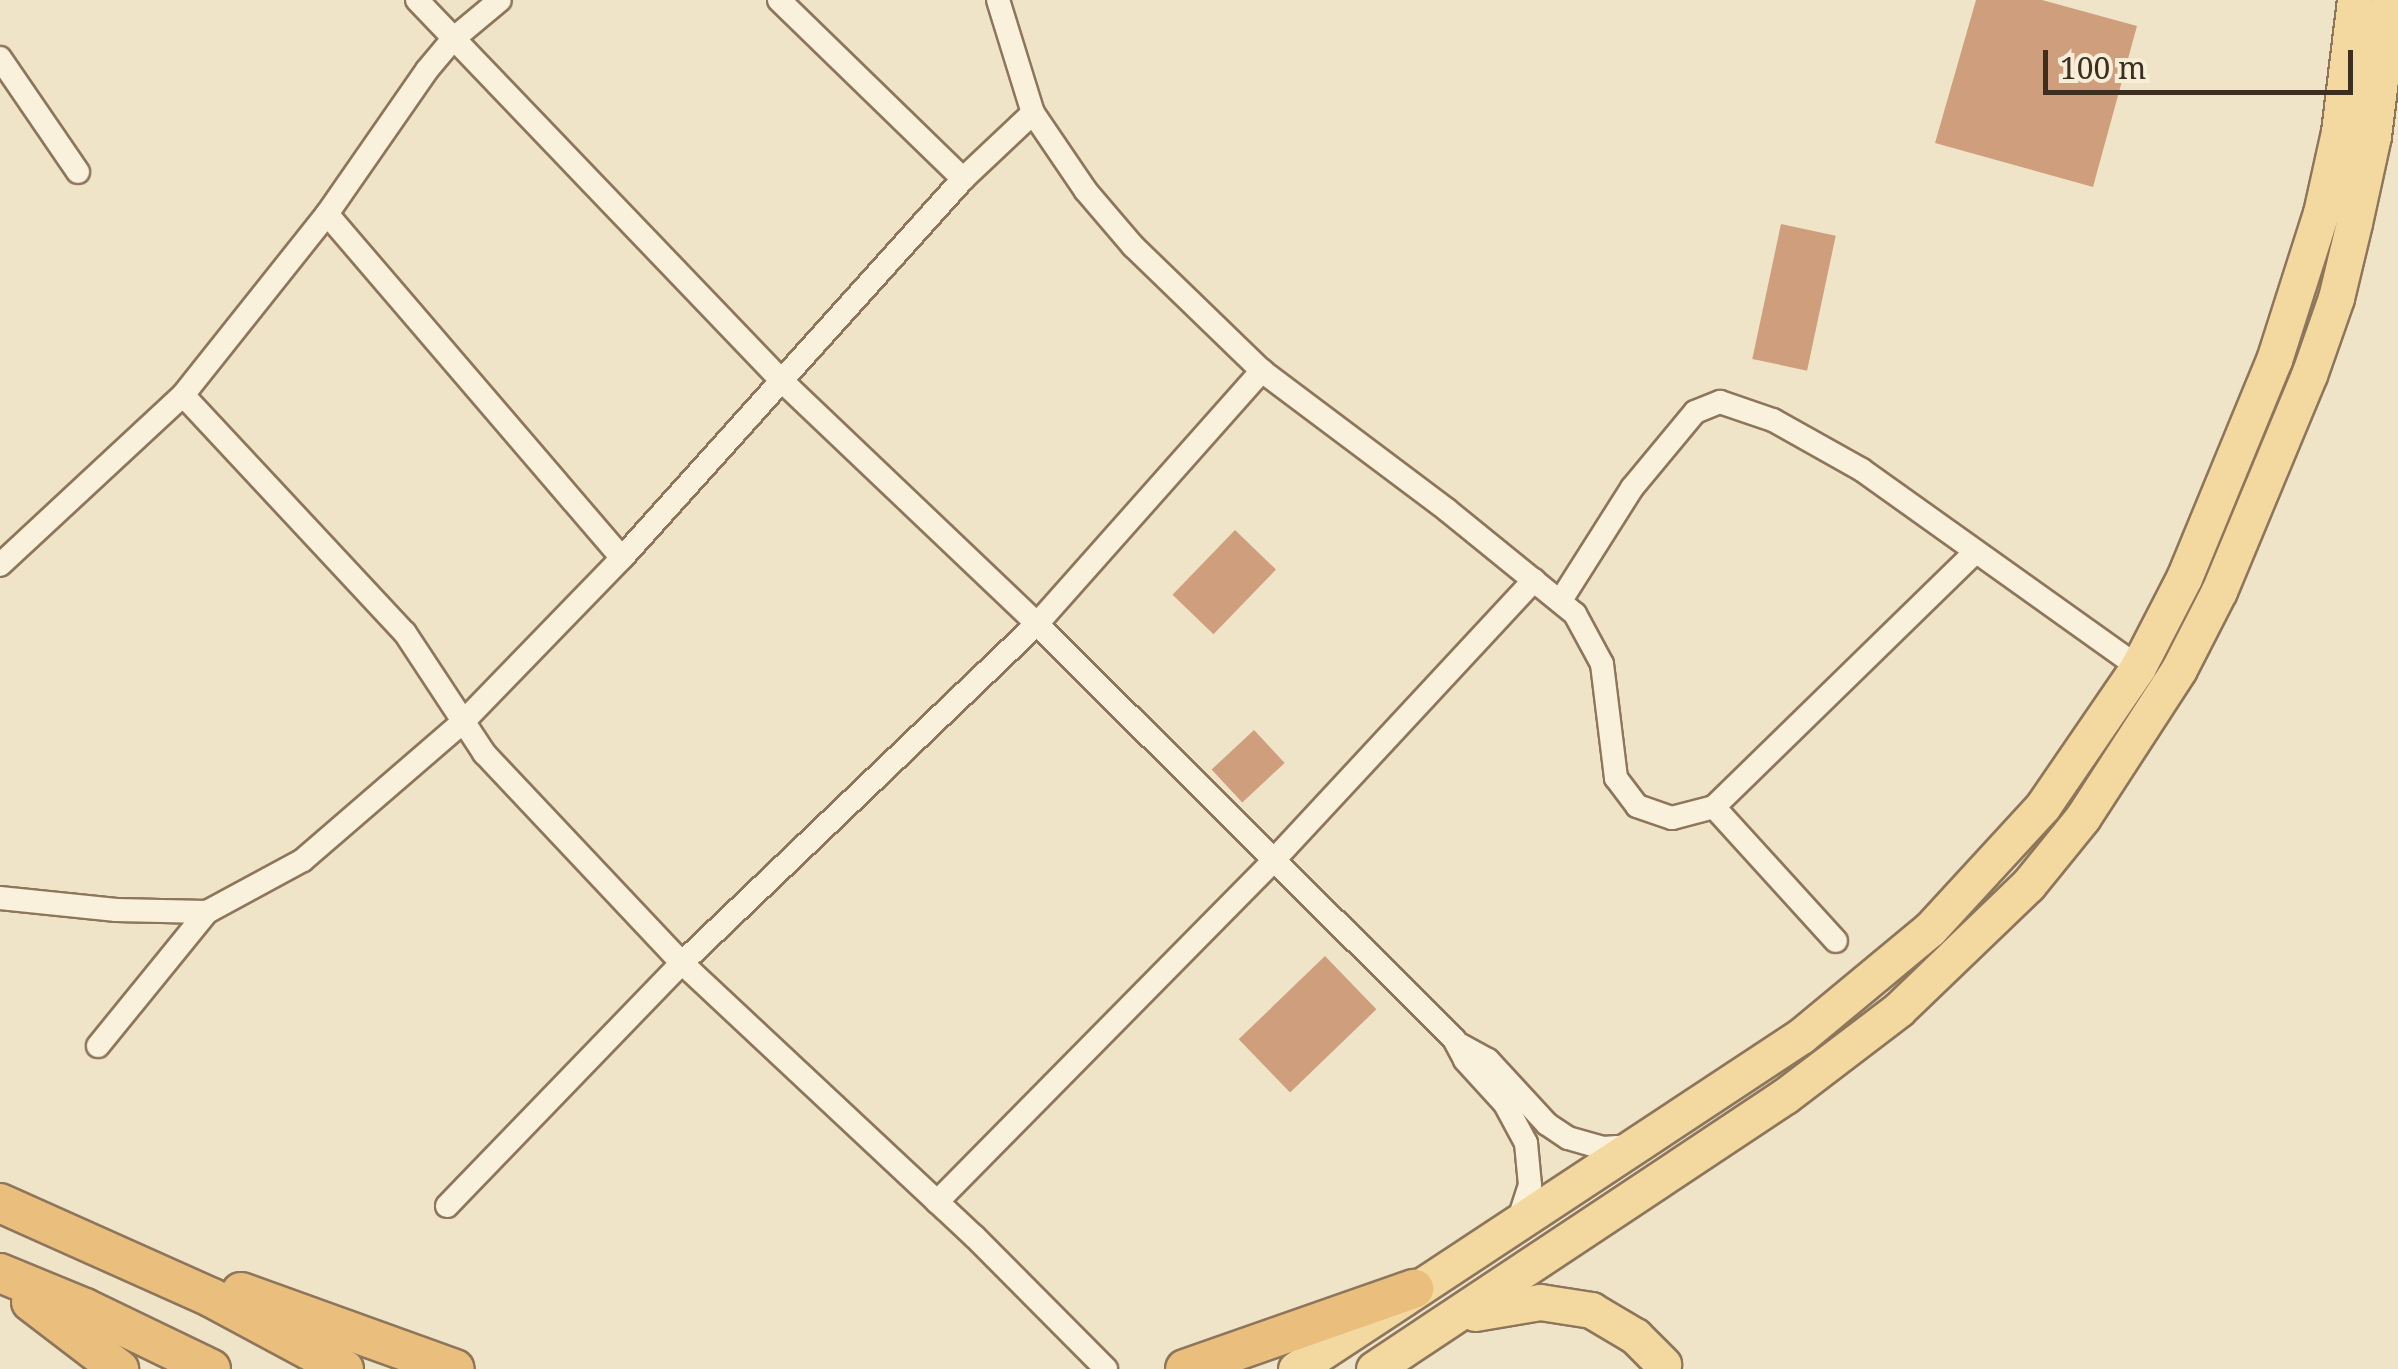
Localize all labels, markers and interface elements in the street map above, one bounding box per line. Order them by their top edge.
scale bar [2048,30,2358,92]
text: 100 m [2060,47,2146,88]

